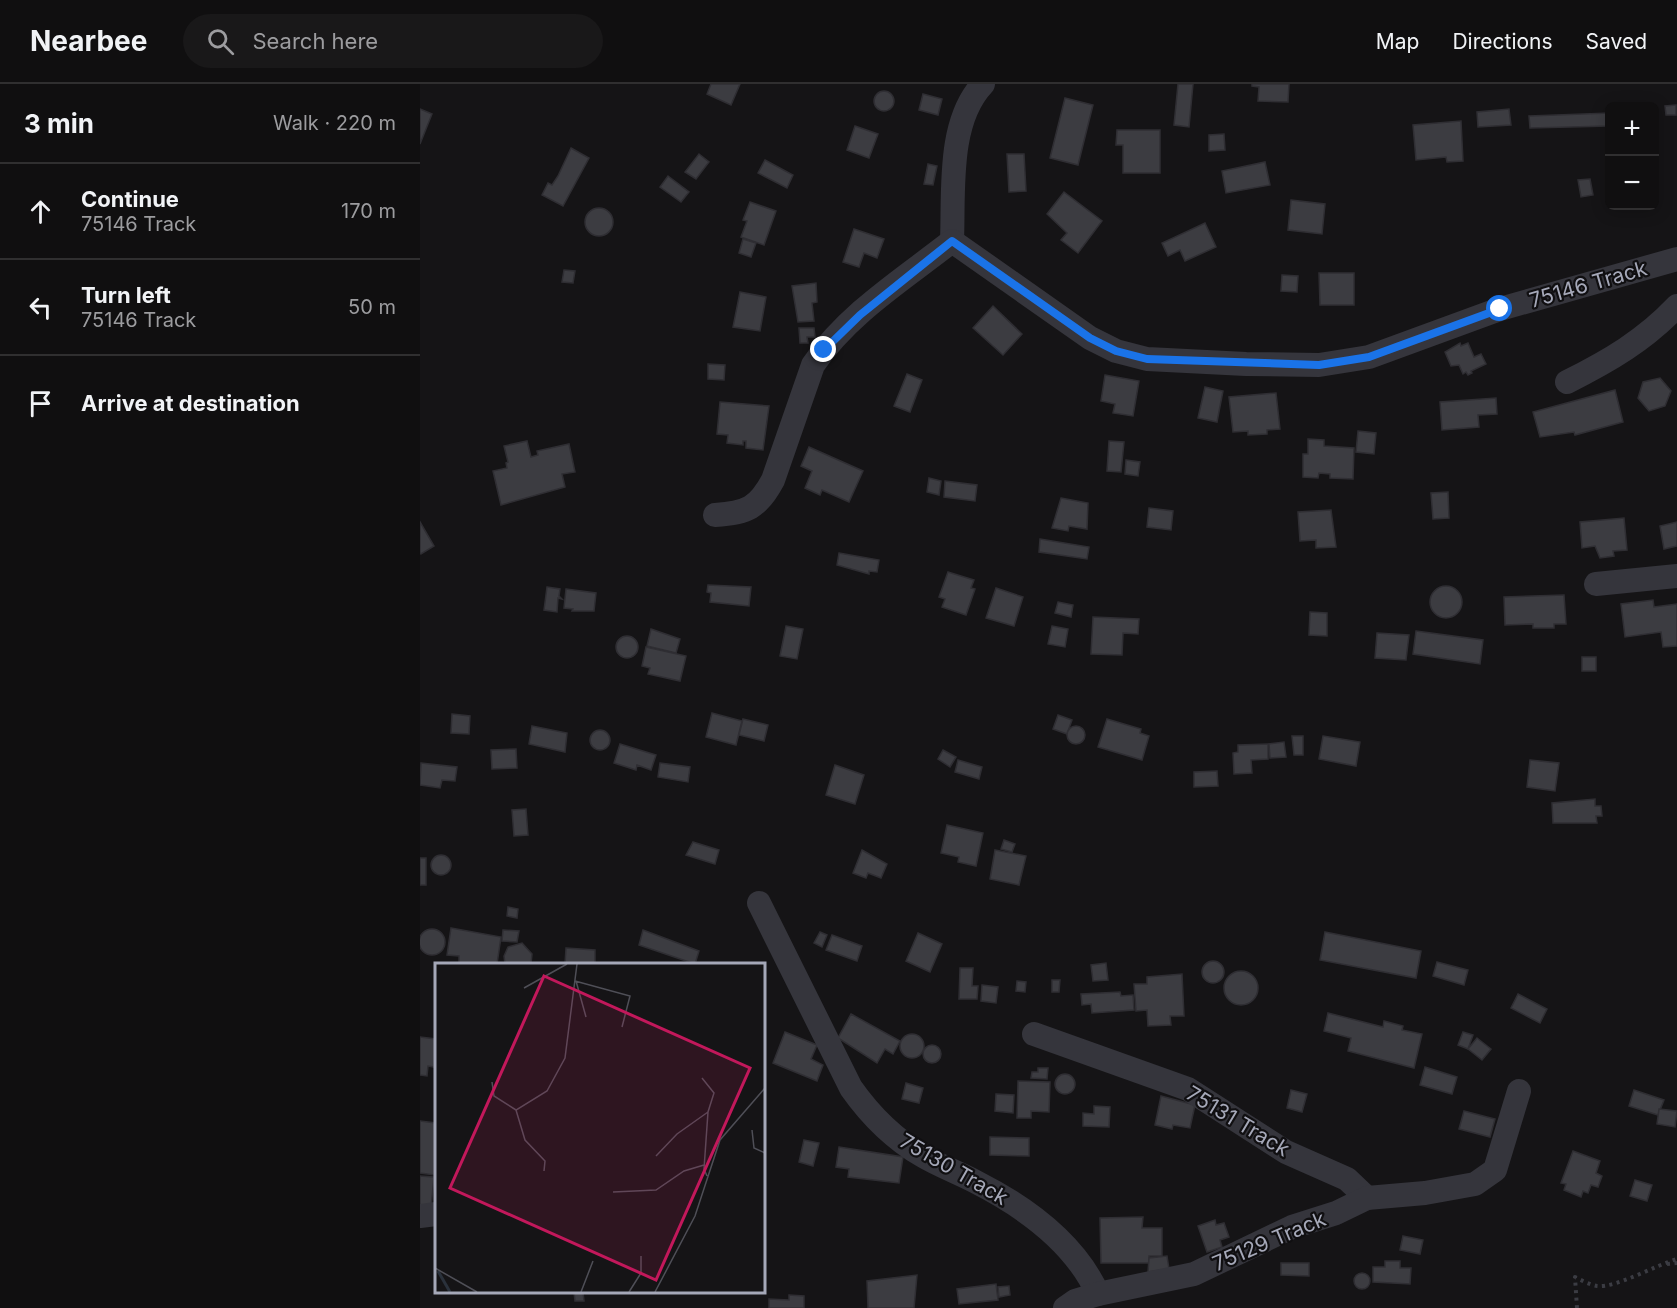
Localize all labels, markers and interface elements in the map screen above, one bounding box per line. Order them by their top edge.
search box [183,14,603,68]
text: Nearbee [30,24,147,58]
icon: search [204,25,237,58]
text: Search here [252,28,378,54]
text: Map [1376,29,1419,54]
text: Directions [1452,29,1553,54]
text: Saved [1586,29,1647,54]
map controls [1605,102,1659,210]
button: + [1605,102,1659,156]
text: 3 min [24,108,94,139]
text: Walk · 220 m [273,111,396,135]
button: − [1605,156,1659,210]
text: Continue [81,186,179,212]
icon: ahead [24,195,57,228]
text: 170 m [341,199,396,223]
text: 75146 Track [81,212,196,236]
street label: 75146 Track [1526,255,1650,313]
text: Turn left [81,282,171,308]
icon: left [24,291,57,324]
text: 50 m [348,295,396,319]
route start [1486,295,1512,321]
text: 75146 Track [81,308,196,332]
route end [810,336,836,362]
icon: arrive [24,387,57,420]
text: Arrive at destination [81,390,300,416]
inset map [435,963,765,1293]
street label: 75131 Track [1182,1080,1295,1162]
street label: 75130 Track [895,1128,1013,1210]
street label: 75129 Track [1209,1206,1330,1276]

